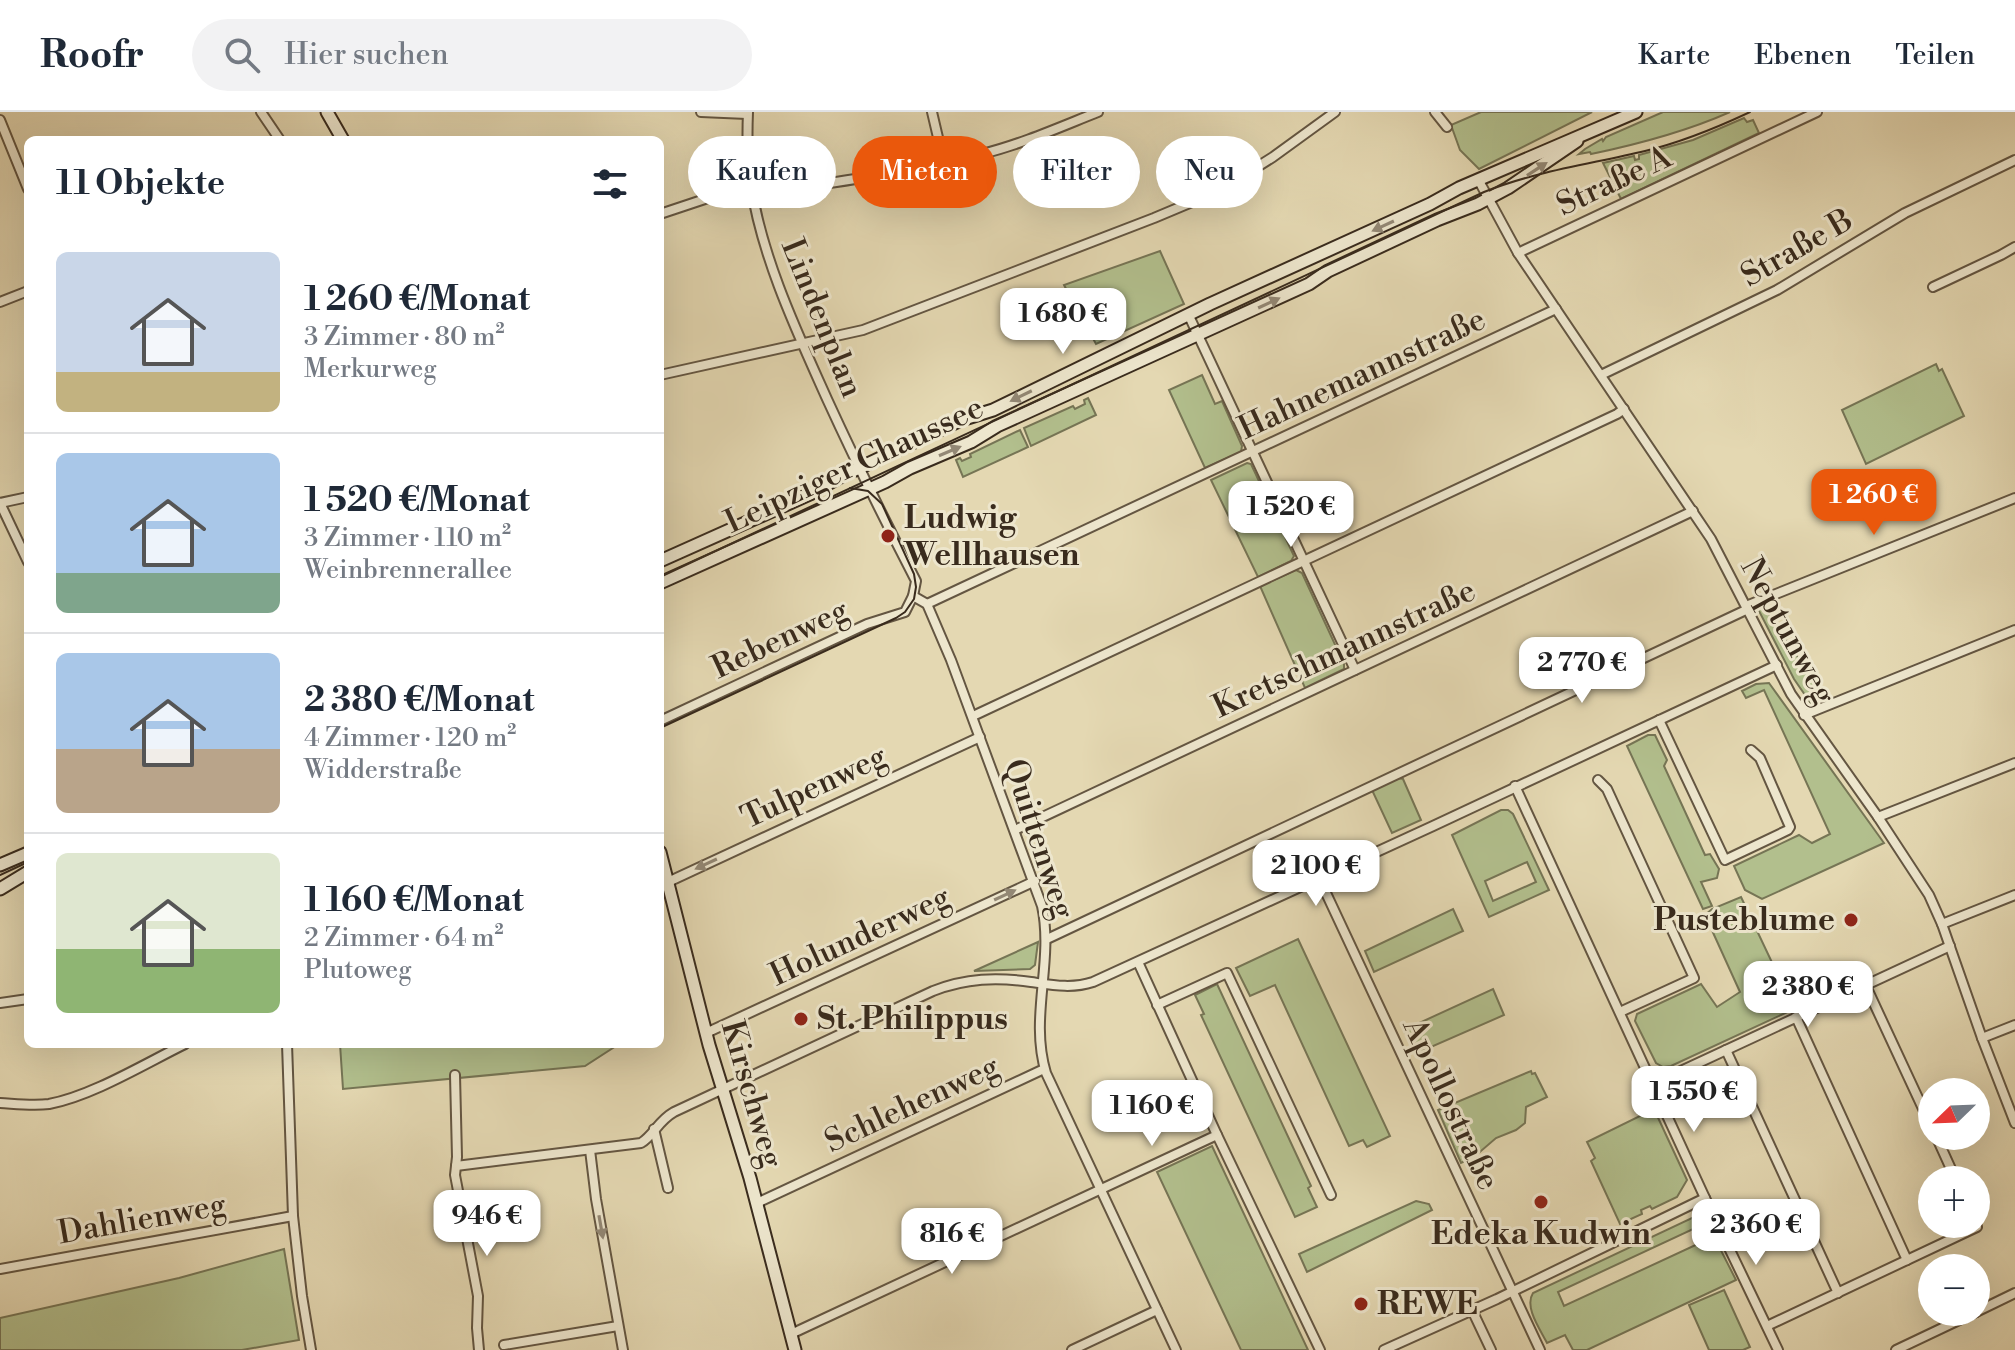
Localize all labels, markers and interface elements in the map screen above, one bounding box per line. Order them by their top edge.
search box [192,19,752,91]
text: Roofr [40,32,144,79]
icon: search [220,33,264,77]
text: Hier suchen [284,36,449,74]
text: Karte [1638,38,1710,73]
text: Ebenen [1754,38,1851,73]
text: Teilen [1895,38,1975,73]
chip: Kaufen [688,136,836,208]
chip: Mieten [852,136,997,208]
chip: Filter [1013,136,1140,208]
chip: Neu [1156,136,1263,208]
street label: Straße A [1550,137,1679,225]
icon: filters [588,162,632,206]
text: 11 Objekte [56,163,225,205]
one-way arrow [1526,163,1548,177]
street label: Straße B [1734,200,1860,296]
one-way arrow [1371,219,1395,233]
street label: Lindenplan [772,233,872,403]
text: 1 260 €/Monat [304,279,530,321]
icon: home [120,284,216,380]
pin: 1 680 € [989,288,1137,356]
one-way arrow [1258,296,1281,309]
text: 1 680 € [1018,298,1108,330]
street label: Hahnemannstraße [1232,299,1492,449]
text: 3 Zimmer · 80 m² [304,321,505,353]
text: Merkurweg [304,353,437,385]
street label: Leipziger Chaussee [718,388,990,542]
one-way arrow [1010,389,1033,403]
one-way arrow [938,445,961,458]
pin: 1 260 € [1800,469,1948,537]
text: 1 260 € [1829,479,1919,511]
text: 1 520 €/Monat [304,480,530,522]
pin: 1 520 € [1217,481,1365,549]
icon: home [120,485,216,581]
text: 1 520 € [1247,491,1336,523]
place label: Ludwig Wellhausen [903,498,1080,575]
text: 3 Zimmer · 110 m² [304,522,511,554]
marker: Ludwig Wellhausen [879,527,897,545]
street label: Neptunweg [1731,551,1845,712]
text: Weinbrennerallee [304,554,512,586]
street label: Kretschmannstraße [1206,571,1482,727]
street label: Rebenweg [705,590,855,688]
pin: 2 770 € [1508,637,1656,705]
text: 2 770 € [1537,647,1627,679]
text: 2 380 €/Monat [304,680,534,722]
icon: home [120,685,216,781]
text: 4 Zimmer · 120 m² [304,722,516,754]
street label: Tulpenweg [735,736,893,838]
text: Widderstraße [304,754,462,786]
street label: Quittenweg [994,754,1084,924]
pin: 2 100 € [1242,840,1390,908]
text: 2 100 € [1271,850,1361,882]
one-way arrow [695,857,718,871]
street label: Holunderweg [763,877,957,995]
text: 1 160 €/Monat [304,880,524,922]
icon: home [120,885,216,981]
one-way arrow [994,888,1017,901]
place label: Pusteblume [1653,900,1835,940]
marker: Pusteblume [1842,911,1860,929]
text: 2 Zimmer · 64 m² [304,922,504,954]
text: Plutoweg [304,954,412,986]
pin: 2 380 € [1734,961,1882,1029]
text: 2 380 € [1762,971,1854,1003]
place label: St. Philippus [817,999,1008,1039]
marker: St. Philippus [792,1010,810,1028]
street label: Apollostraße [1393,1011,1508,1196]
street label: Kirschweg [712,1016,792,1173]
street label: Schlehenweg [818,1046,1006,1162]
pin: 1 550 € [1620,1066,1768,1134]
text: 1 550 € [1650,1076,1738,1108]
north arrow [1918,1078,1990,1150]
map controls [1918,1078,1990,1326]
pin: 1 160 € [1078,1080,1226,1148]
text: 1 160 € [1110,1090,1194,1122]
button: + [1918,1166,1990,1238]
street label: Dahlienweg [55,1184,230,1253]
pin: 946 € [431,1190,543,1258]
marker: Edeka Kudwin [1532,1193,1550,1211]
pin: 2 360 € [1682,1199,1830,1267]
text: 946 € [452,1200,522,1232]
pin: 816 € [896,1208,1008,1276]
text: 2 360 € [1710,1209,1802,1241]
place label: Edeka Kudwin [1431,1214,1651,1254]
one-way arrow [595,1215,608,1240]
text: 816 € [919,1218,985,1250]
button: − [1918,1254,1990,1326]
place label: REWE [1377,1284,1478,1324]
marker: REWE [1352,1295,1370,1313]

